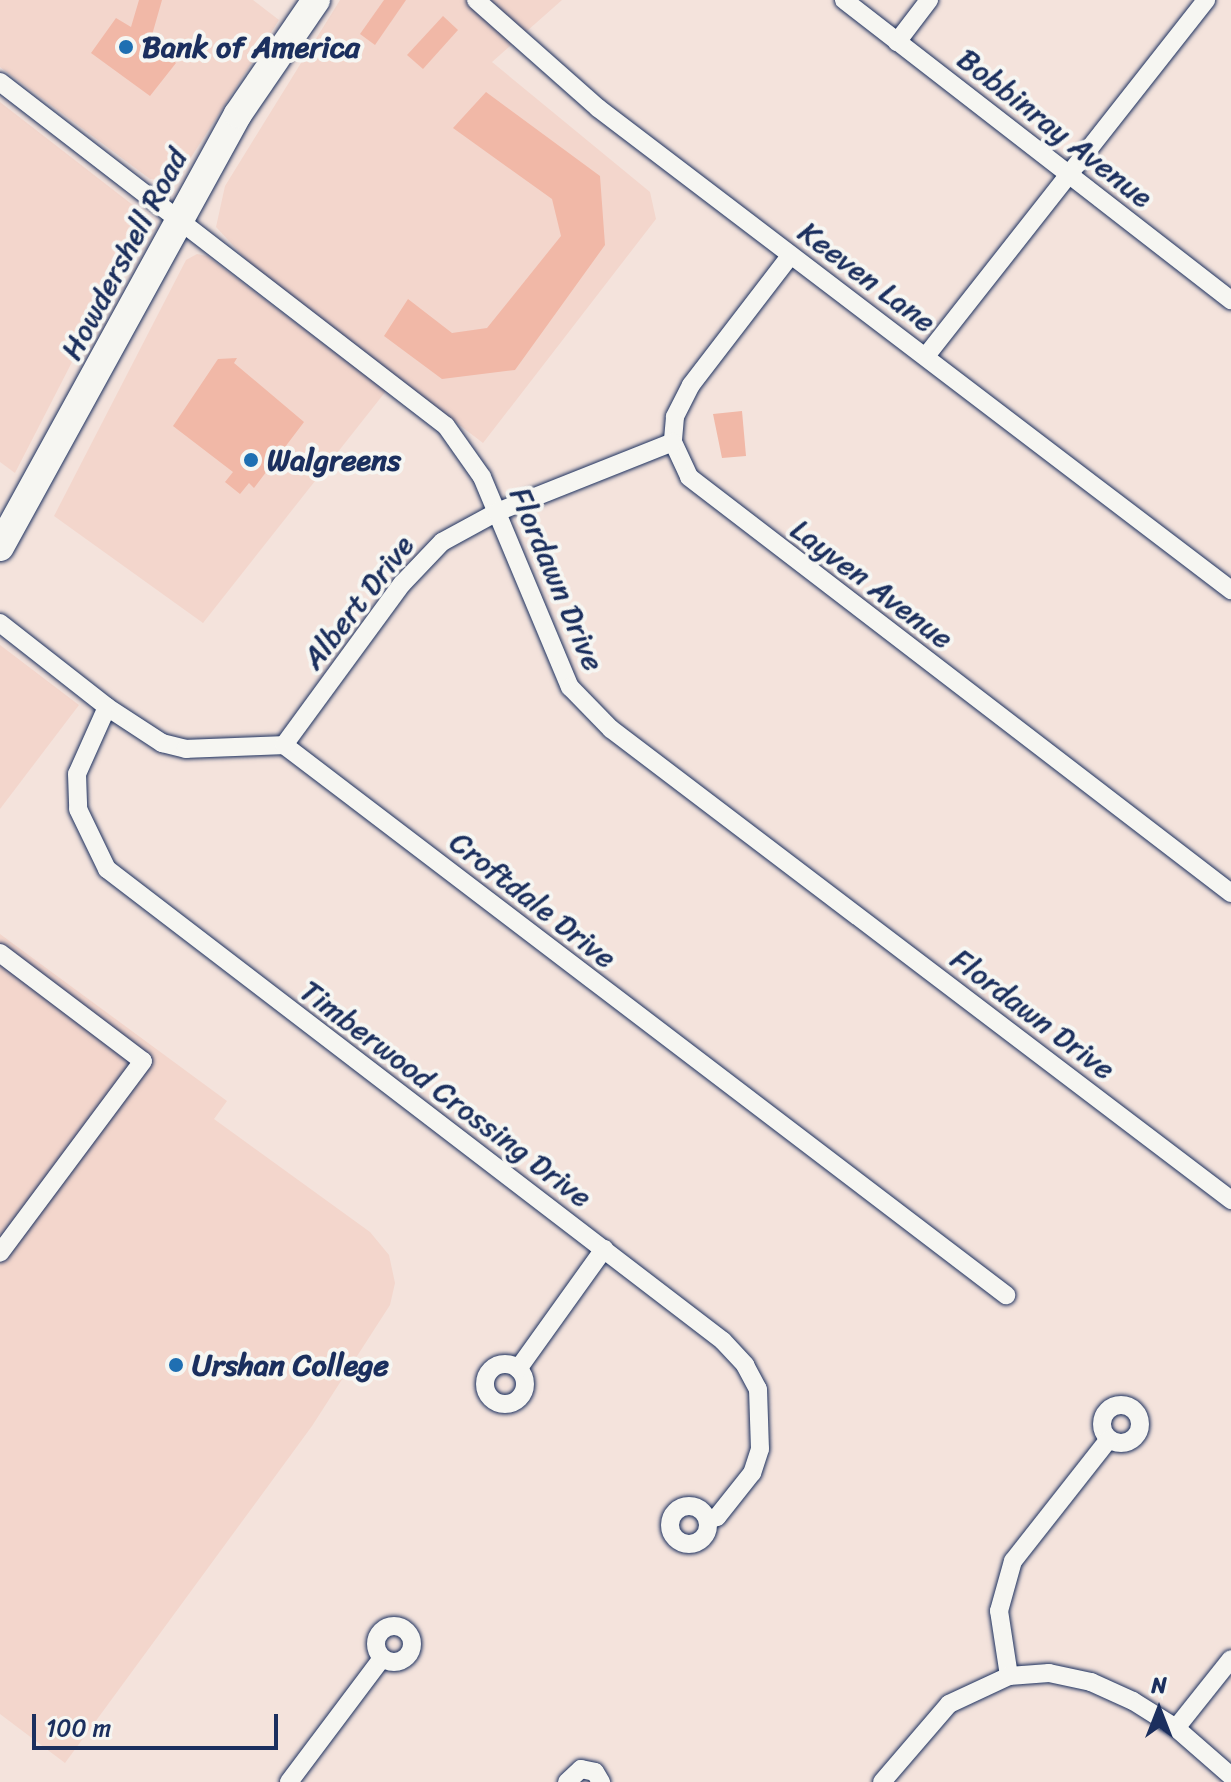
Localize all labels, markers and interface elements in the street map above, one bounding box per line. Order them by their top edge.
place label: Bank of America [142,29,361,65]
marker: Bank of America [117,38,135,56]
street label: Bobbinray Avenue [950,41,1160,215]
street label: Howdershell Road [53,142,195,366]
street label: Keeven Lane [791,214,943,340]
place label: Walgreens [267,442,401,478]
marker: Walgreens [242,451,260,469]
street label: Flordawn Drive [502,482,612,676]
street label: Layven Avenue [784,511,960,657]
street label: Albert Drive [294,528,422,676]
street label: Croftdale Drive [443,824,623,976]
street label: Flordawn Drive [944,941,1122,1087]
street label: Timberwood Crossing Drive [294,973,598,1215]
place label: Urshan College [192,1347,389,1383]
marker: Urshan College [167,1356,185,1374]
text: N [1151,1666,1167,1705]
north arrow [1119,1670,1199,1750]
scale bar [36,1698,282,1748]
text: 100 m [46,1707,111,1749]

